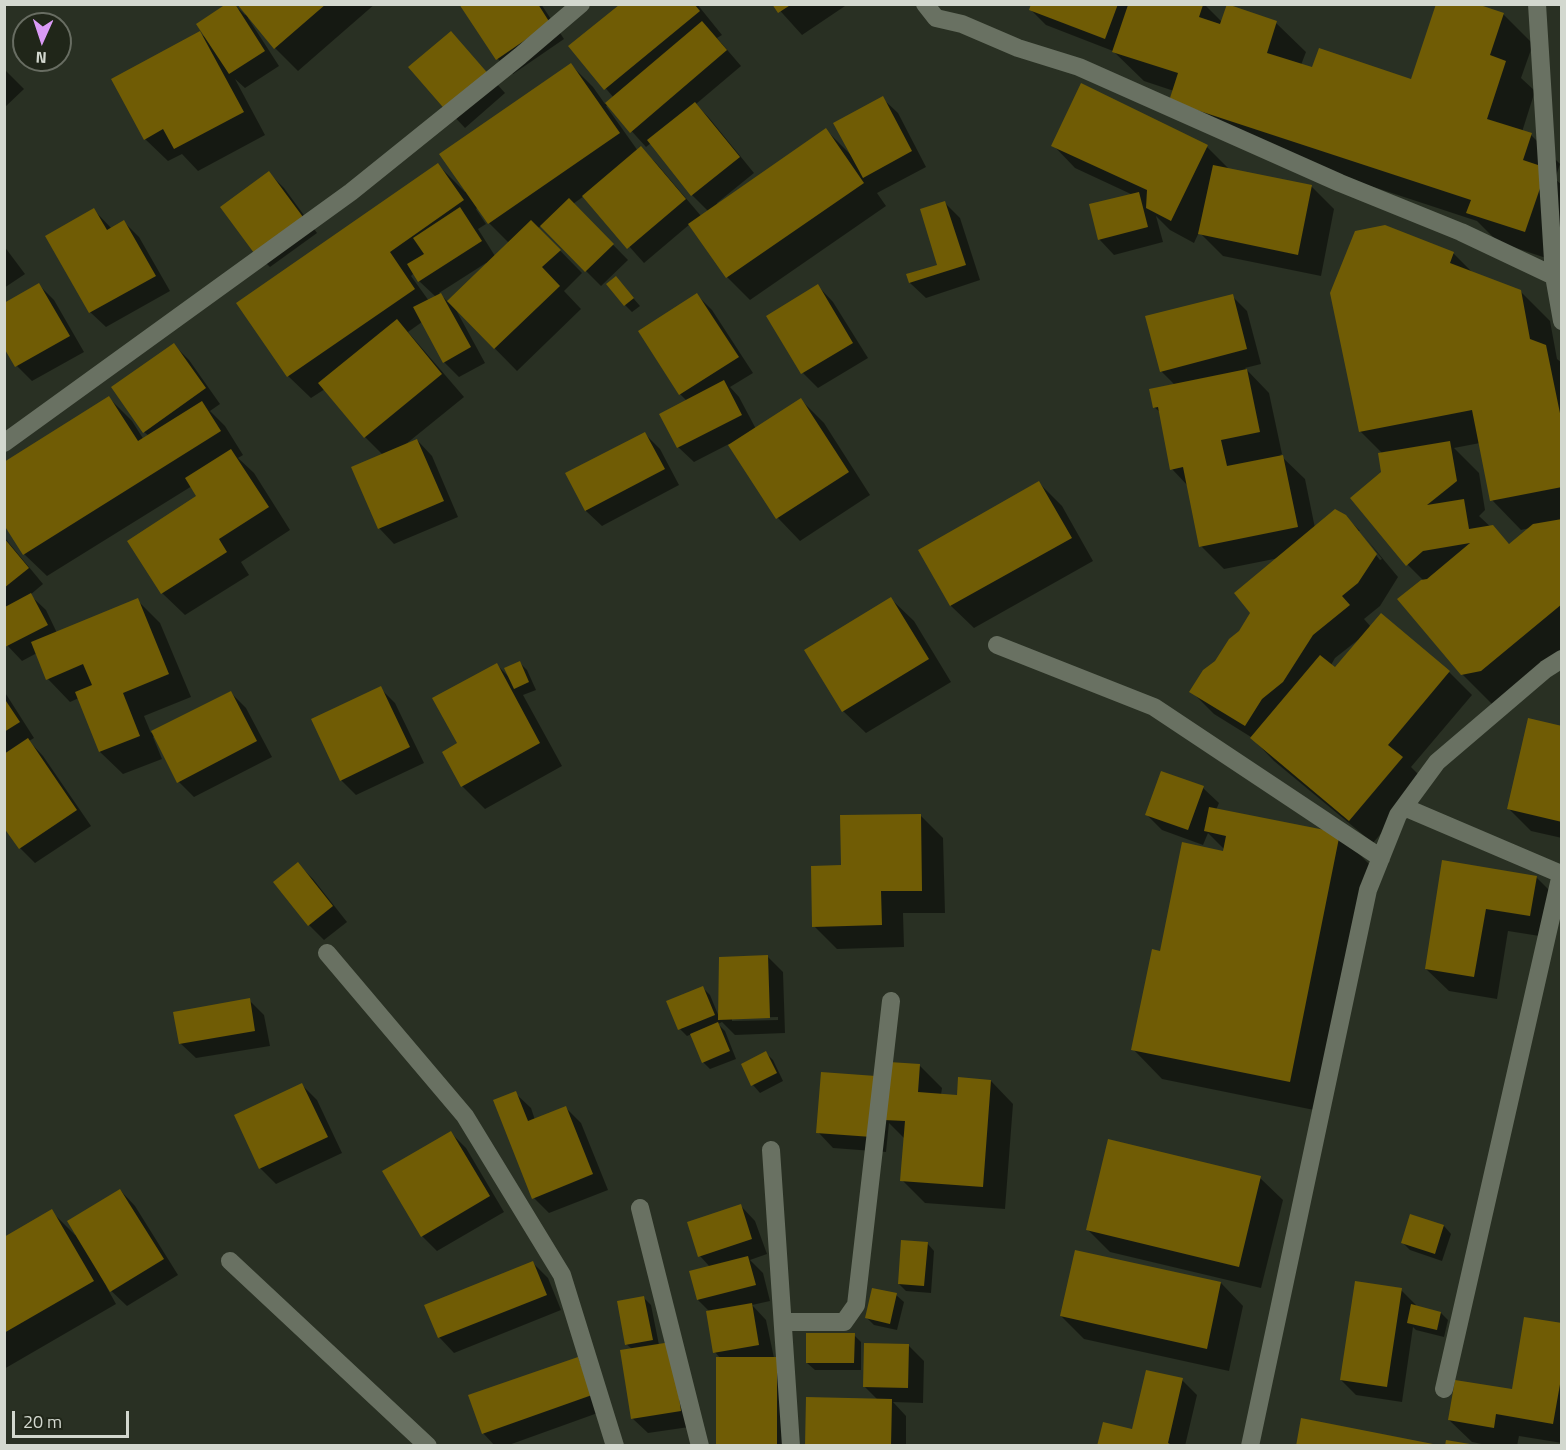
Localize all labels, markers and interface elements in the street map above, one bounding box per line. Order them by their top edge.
north arrow [12,12,72,72]
text: N [35,46,47,70]
scale bar [15,1399,132,1437]
text: 20 m [23,1408,62,1435]

